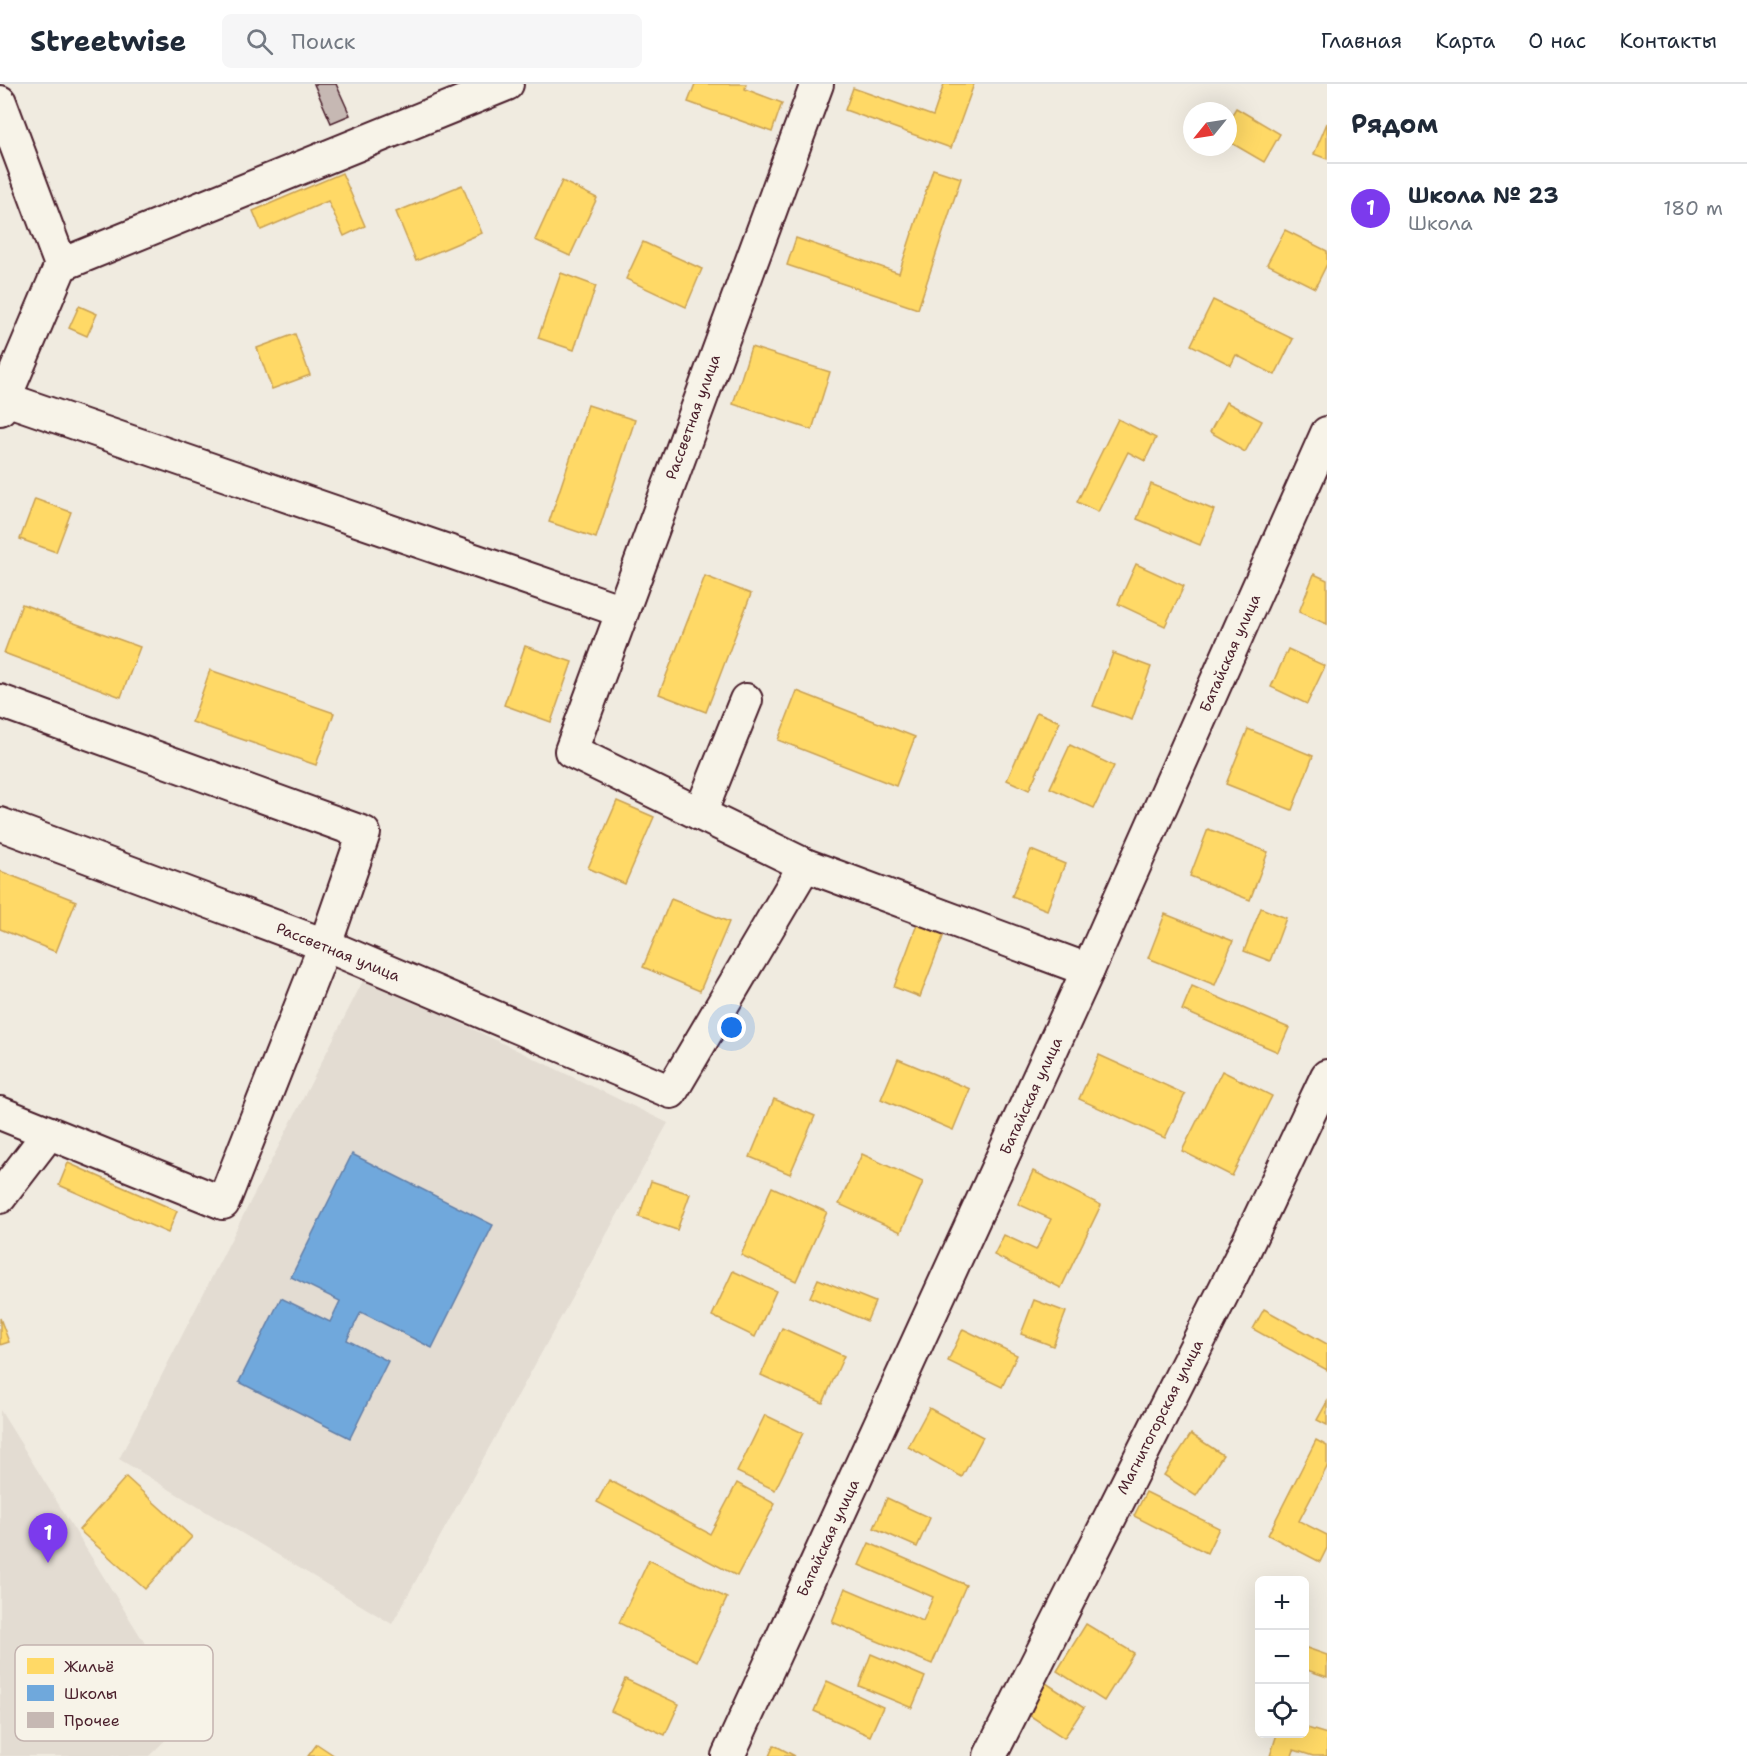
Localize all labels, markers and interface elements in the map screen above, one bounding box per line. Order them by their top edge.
search box [222,14,642,68]
text: Streetwise [30,22,186,60]
icon: search [243,25,276,58]
text: Поиск [291,27,356,56]
text: Главная [1321,27,1402,55]
text: Карта [1435,27,1495,55]
text: О нас [1528,27,1586,55]
text: Контакты [1619,27,1717,55]
north arrow [1183,102,1237,156]
text: Рядом [1351,106,1438,141]
text: Школа № 23 [1408,181,1559,210]
text: 1 [1366,195,1375,221]
text: 180 m [1663,195,1723,221]
text: Школа [1408,210,1473,236]
street label: Рассветная улица [661,351,725,482]
street label: Батайская улица [1195,590,1265,715]
street label: Рассветная улица [273,918,404,986]
your location [717,1013,746,1042]
street label: Батайская улица [995,1033,1067,1158]
street label: Магнитогорская улица [1112,1336,1208,1498]
street label: Батайская улица [792,1475,864,1600]
pin: 1 [28,1514,68,1563]
map controls [1255,1576,1309,1738]
button: + [1255,1576,1309,1630]
button: − [1255,1630,1309,1684]
legend [15,1645,213,1741]
text: Жильё [64,1656,114,1677]
text: Школы [64,1683,118,1704]
button: locate [1255,1684,1309,1738]
text: Прочее [64,1710,120,1731]

